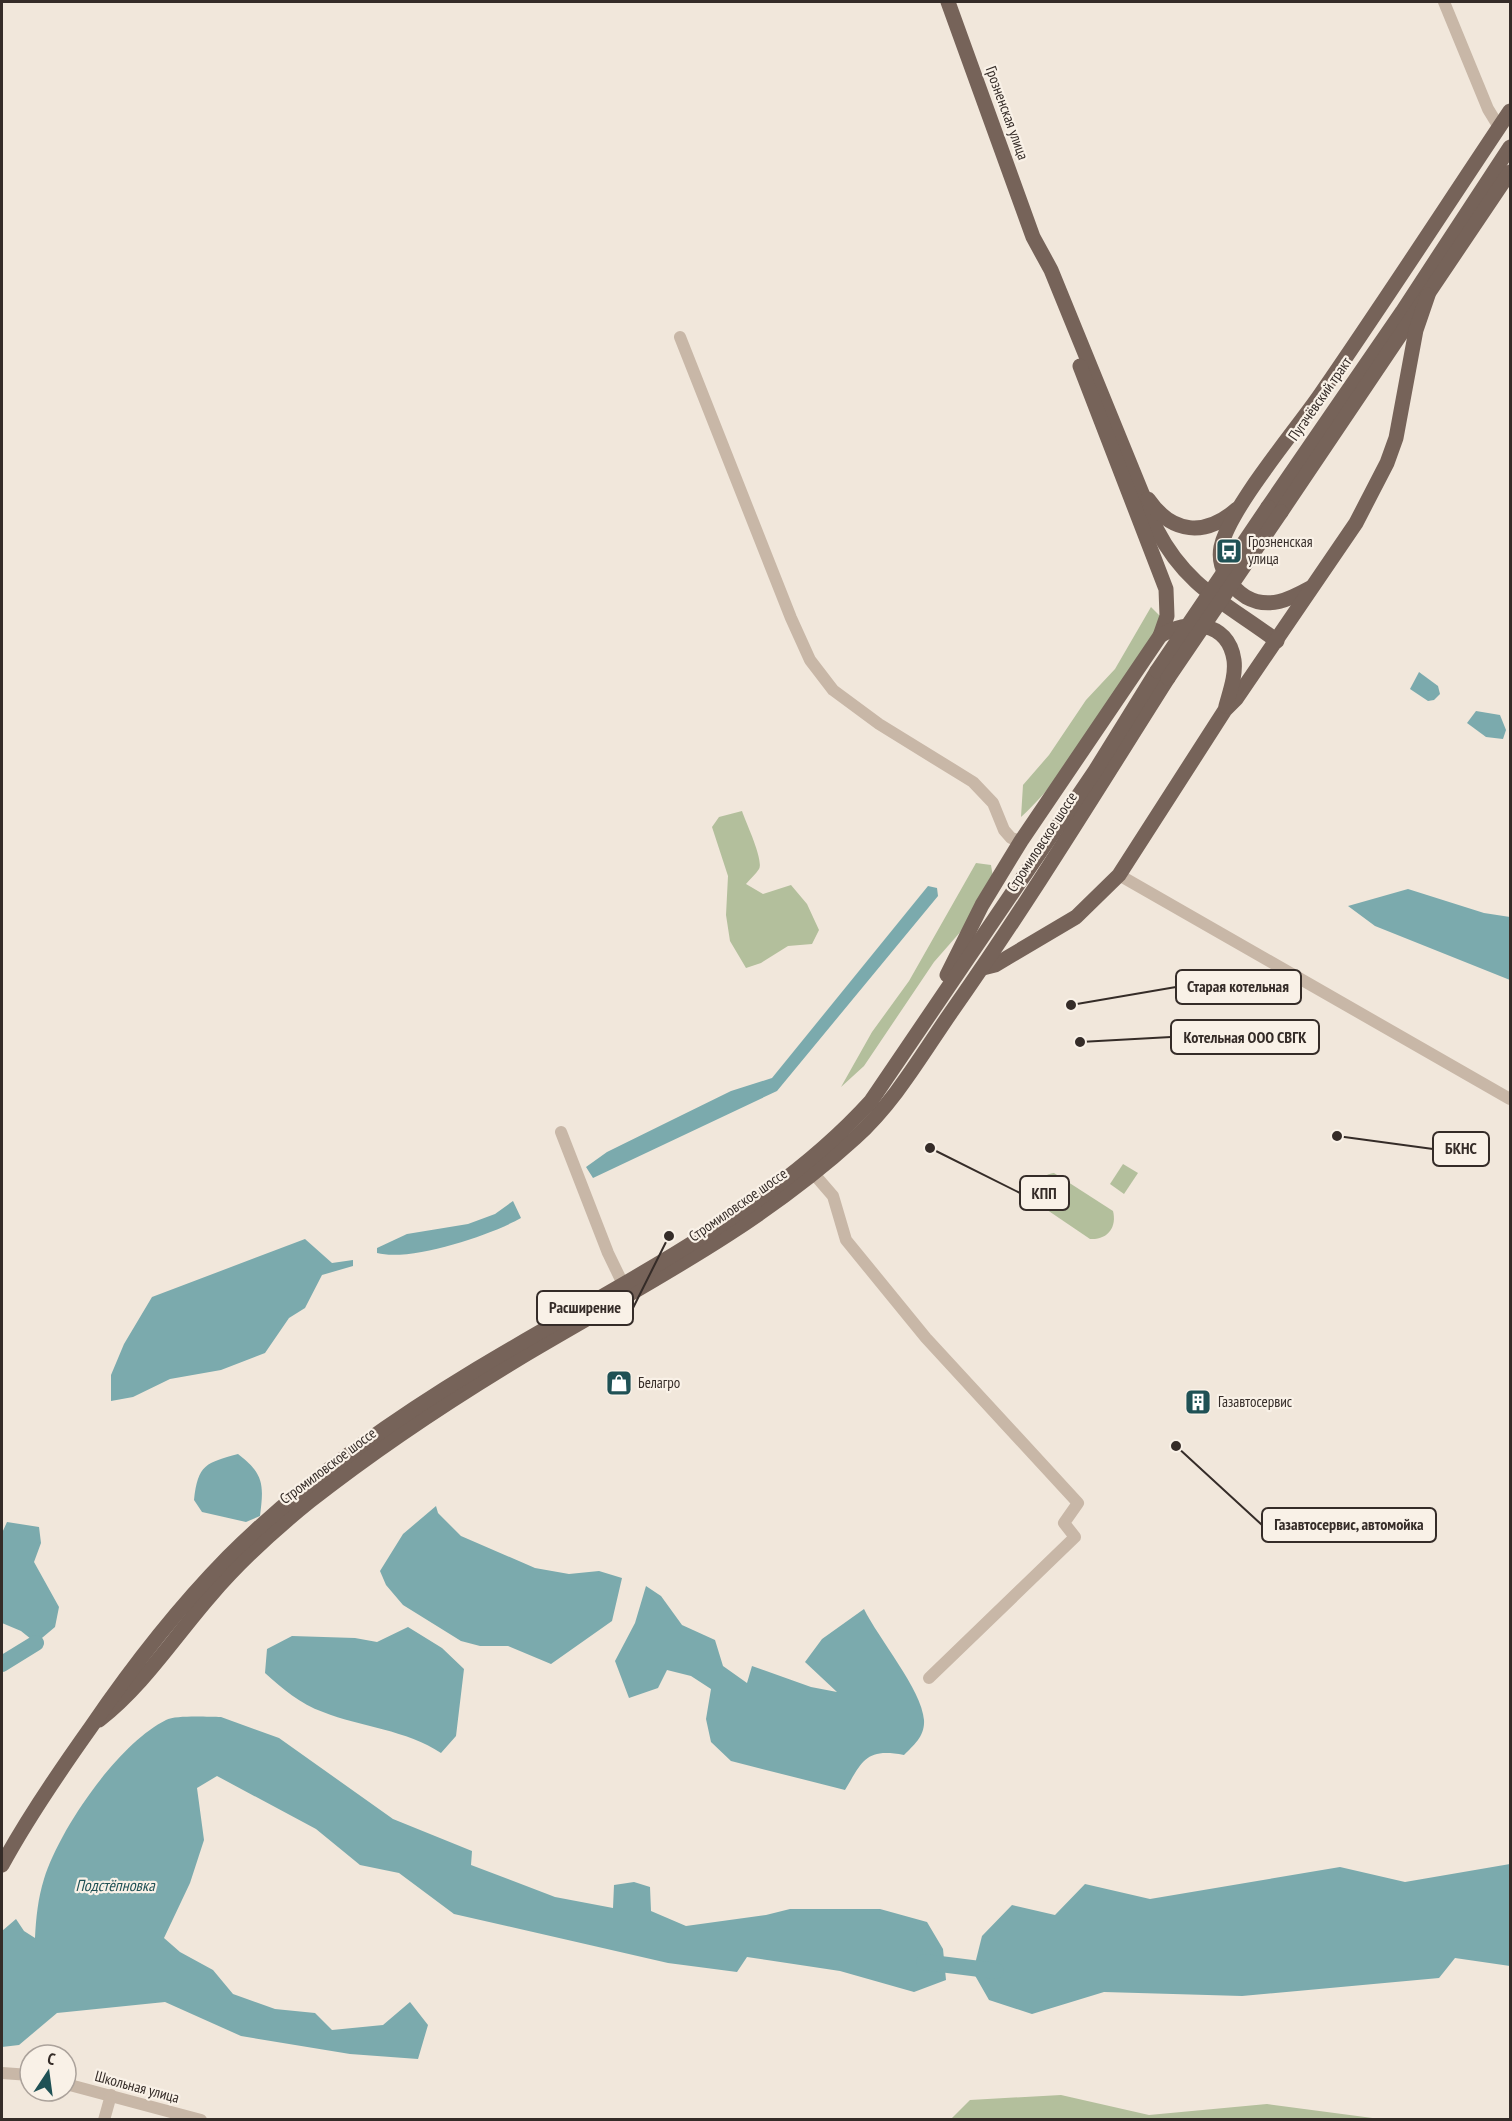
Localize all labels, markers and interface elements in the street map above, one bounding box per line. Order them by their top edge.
street label: Грозненская улица [982,63,1033,162]
street label: Пугачёвский тракт [1284,353,1355,444]
place label: Грозненская улица [1248,532,1313,568]
bus stop icon: Грозненская улица [1214,536,1244,566]
street label: Стромиловское шоссе [1002,788,1081,895]
callout: Старая котельная [1176,970,1301,1004]
text: Старая котельная [1187,976,1289,996]
callout: Котельная ООО СВГК [1171,1020,1319,1054]
text: Котельная ООО СВГК [1183,1027,1307,1047]
callout: БКНС [1433,1132,1489,1166]
text: БКНС [1445,1138,1478,1158]
street label: Стромиловское шоссе [685,1164,791,1246]
callout: КПП [1020,1176,1069,1210]
text: КПП [1031,1183,1057,1203]
callout: Расширение [537,1291,633,1325]
text: Расширение [549,1297,621,1317]
shop icon: Белагро [604,1368,634,1398]
place label: Белагро [638,1373,680,1392]
building icon: Газавтосервис [1183,1387,1213,1417]
place label: Газавтосервис [1218,1392,1293,1411]
street label: Стромиловское шоссе [276,1423,380,1508]
callout: Газавтосервис, автомойка [1262,1508,1436,1542]
text: Газавтосервис, автомойка [1274,1514,1424,1534]
water label: Подстёпновка [75,1875,156,1895]
north arrow [18,2043,78,2103]
text: С [46,2048,58,2069]
street label: Школьная улица [93,2066,181,2107]

